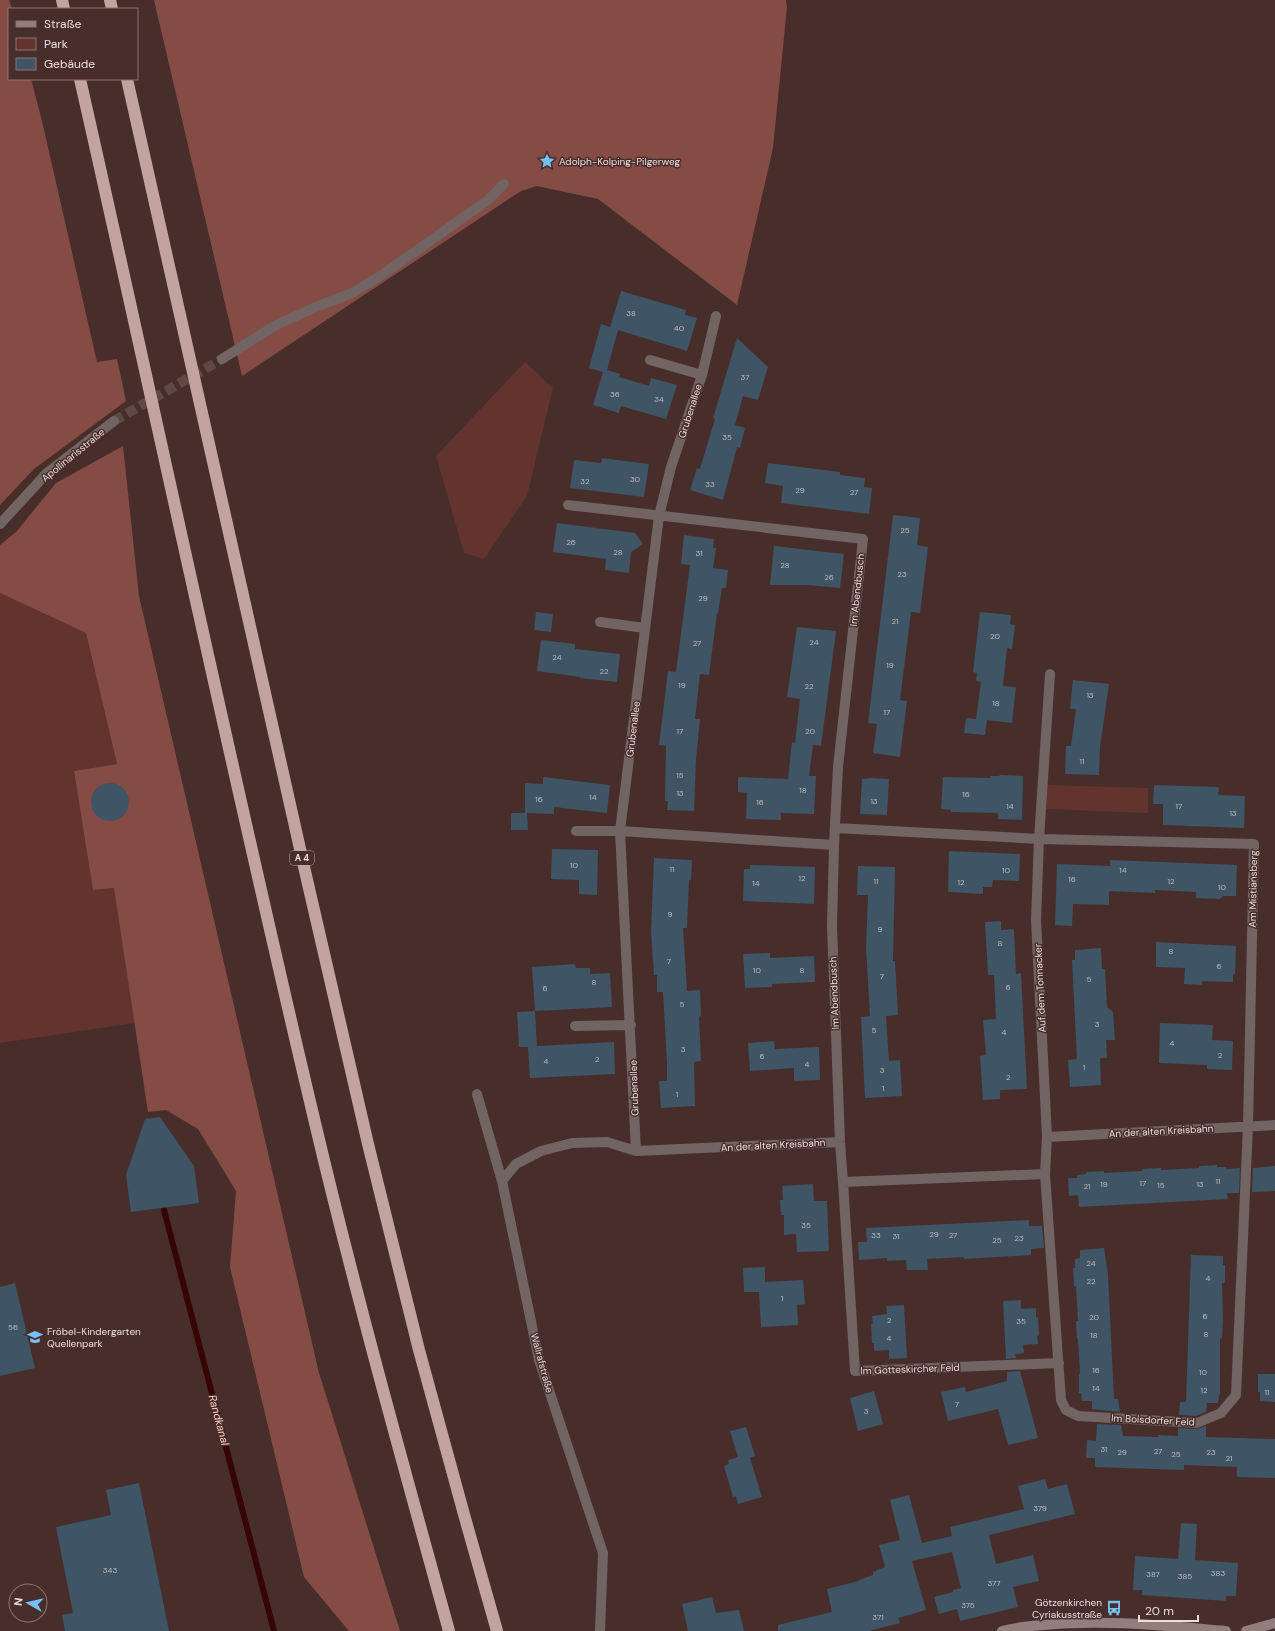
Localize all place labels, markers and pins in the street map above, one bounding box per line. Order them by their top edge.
place icon: Adolph-Kolping-Pilgerweg [538,152,556,170]
place label: Adolph-Kolping-Pilgerweg [559,155,681,168]
place label: Fröbel-Kindergarten Quellenpark [47,1325,141,1350]
school or university icon: Fröbel-Kindergarten Quellenpark [26,1328,44,1346]
place label: Götzenkirchen Cyriakusstraße [1032,1596,1102,1621]
bus stop icon: Götzenkirchen Cyriakusstraße [1105,1599,1123,1617]

